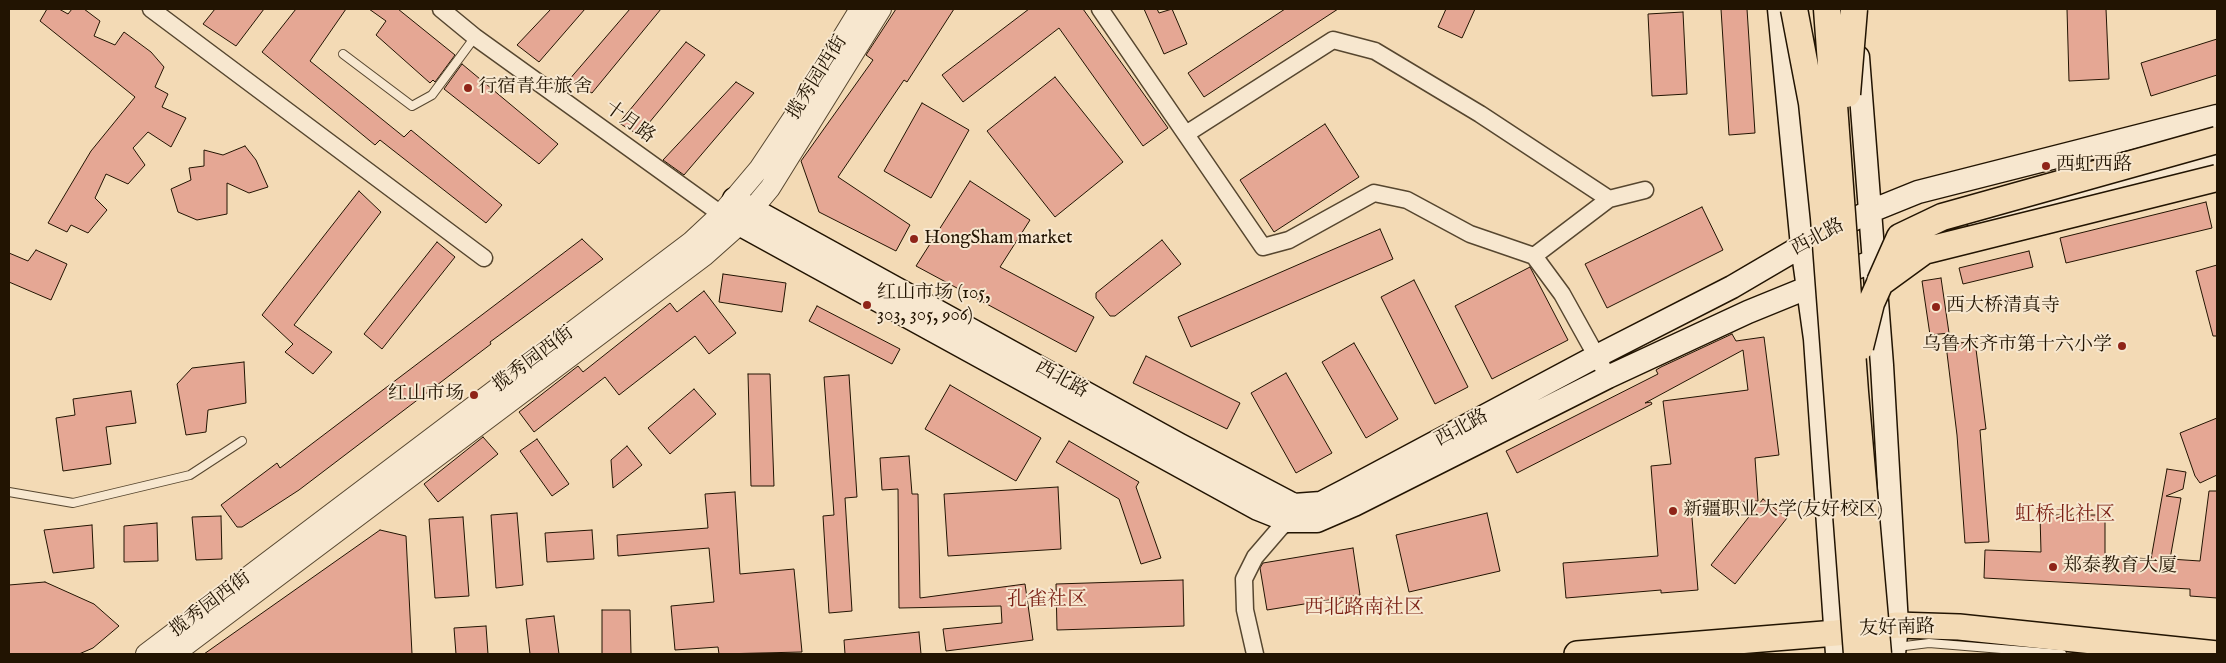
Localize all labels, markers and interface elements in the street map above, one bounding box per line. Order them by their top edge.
street label: 揽秀园西街 [783,32,853,124]
place label: 行宿青年旅舍 [478,77,592,99]
marker: 行宿青年旅舍 [462,82,474,94]
street label: 十月路 [599,97,659,149]
place label: 西虹西路 [2056,155,2132,177]
marker: 西虹西路 [2040,160,2052,172]
street label: 西北路 [1787,215,1849,261]
place label: HongSham market [924,228,1073,250]
marker: HongSham market [908,233,920,245]
place label: 红山市场 (105, 303, 305, 906) [877,283,990,327]
place label: 西大桥清真寺 [1946,296,2060,318]
marker: 红山市场 (105, 303, 305, 906) [861,299,873,311]
marker: 西大桥清真寺 [1930,301,1942,313]
street label: 揽秀园西街 [489,322,579,398]
place label: 乌鲁木齐市第十六小学 [1922,335,2112,357]
marker: 乌鲁木齐市第十六小学 [2116,340,2128,352]
street label: 西北路 [1031,356,1091,404]
place label: 红山市场 [388,384,464,406]
marker: 红山市场 [468,389,480,401]
street label: 西北路 [1431,406,1493,452]
place label: 新疆职业大学(友好校区) [1683,500,1883,522]
district label: 虹桥北社区 [2015,504,2115,528]
marker: 新疆职业大学(友好校区) [1667,505,1679,517]
place label: 郑泰教育大厦 [2063,556,2177,578]
marker: 郑泰教育大厦 [2047,561,2059,573]
street label: 揽秀园西街 [166,567,256,643]
district label: 孔雀社区 [1007,589,1087,613]
district label: 西北路南社区 [1304,597,1424,621]
street label: 友好南路 [1859,616,1935,642]

